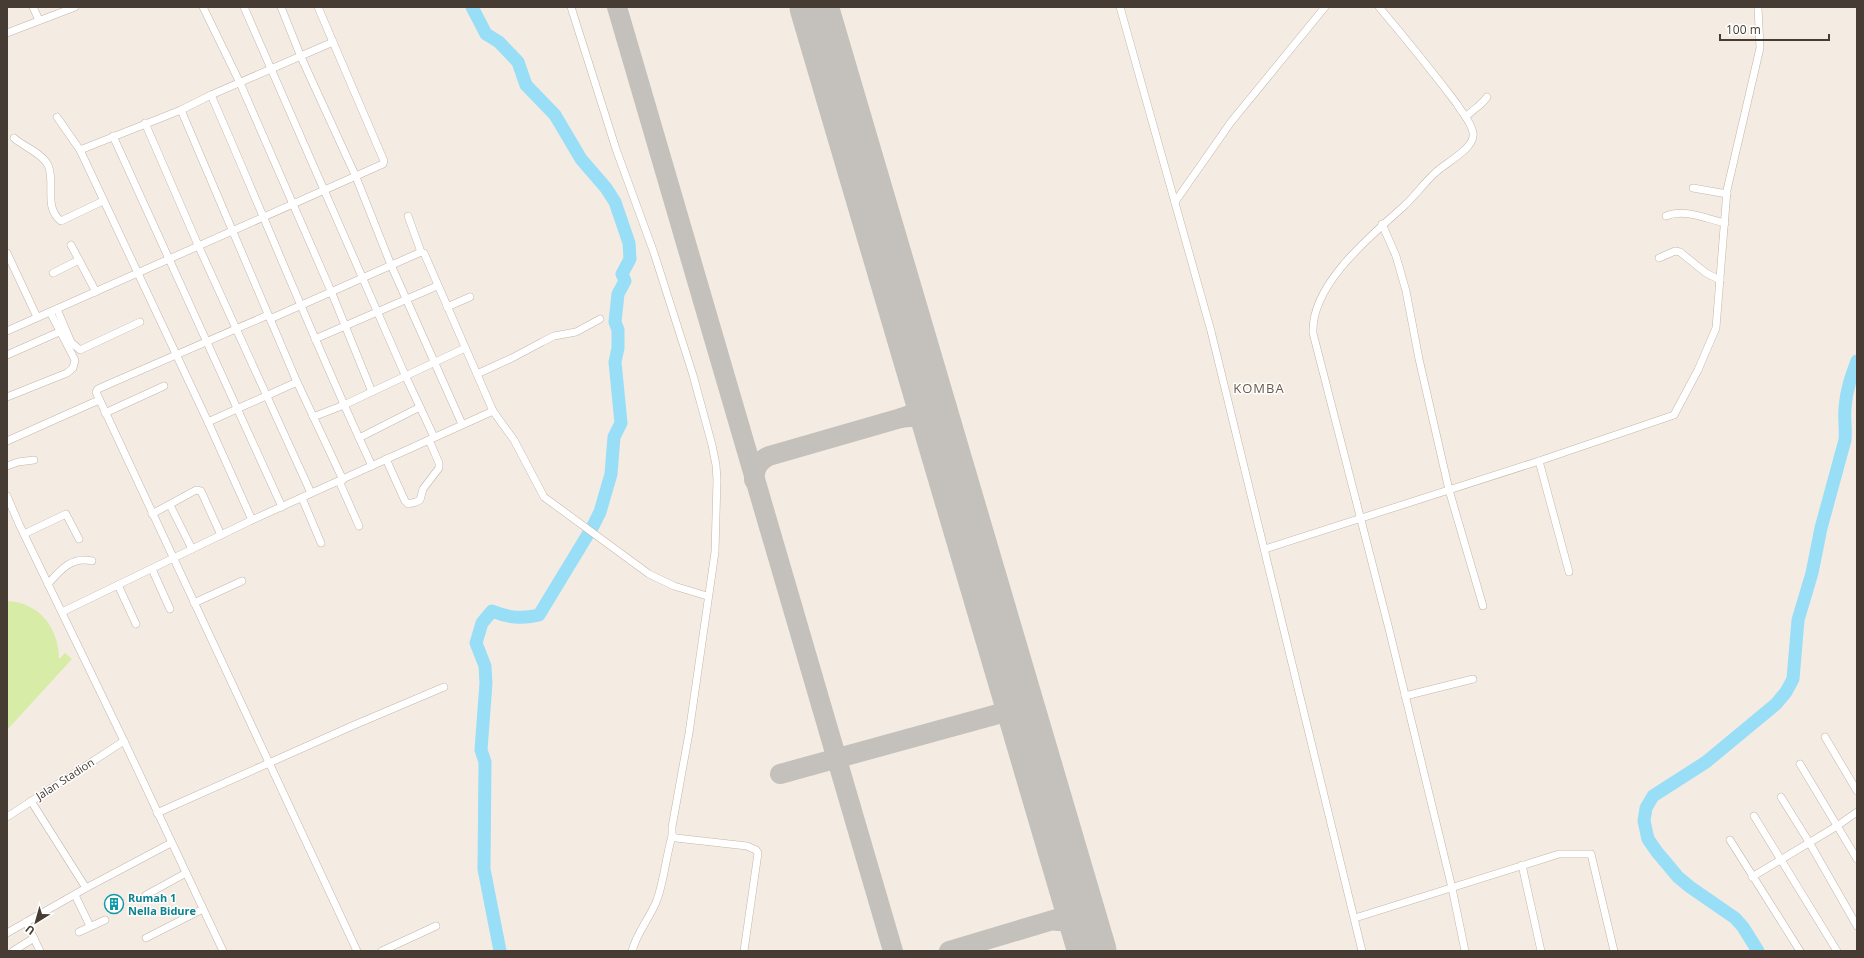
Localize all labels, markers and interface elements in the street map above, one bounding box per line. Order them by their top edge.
scale bar [1720,16,1829,42]
text: 100 m [1726,21,1761,38]
district label: KOMBA [1233,379,1285,397]
street label: Jalan Stadion [32,754,97,804]
place label: Rumah 1 Nella Bidure [128,890,197,918]
building icon: Rumah 1 Nella Bidure [103,893,125,915]
north arrow [16,902,56,942]
text: U [22,922,38,939]

